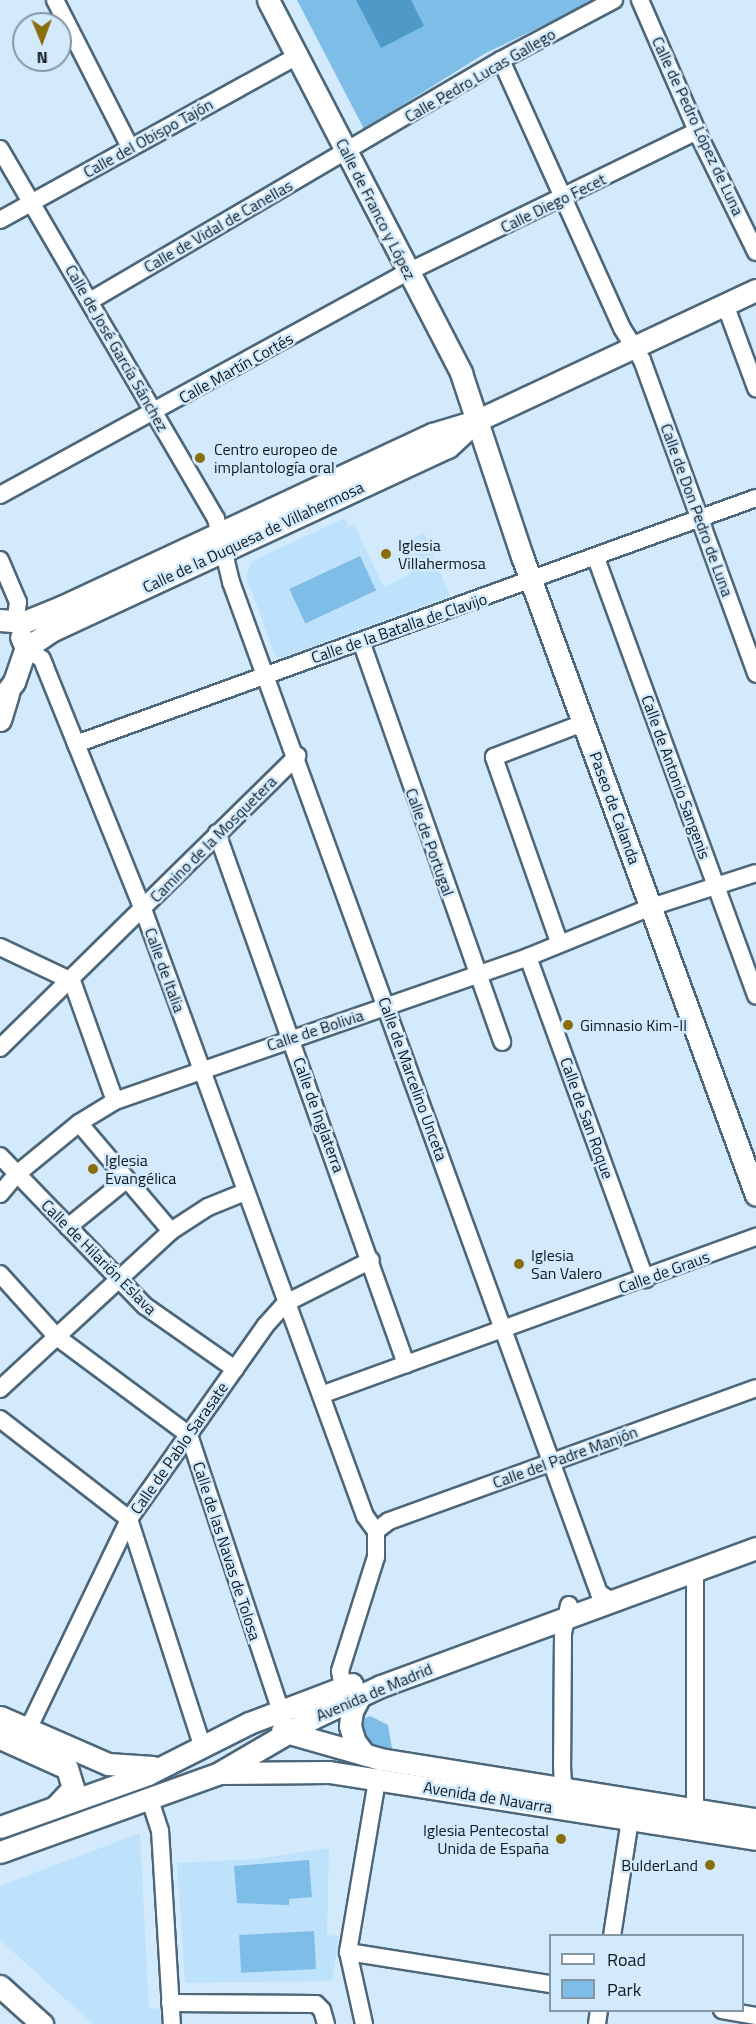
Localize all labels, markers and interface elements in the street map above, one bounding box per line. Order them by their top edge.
north arrow [12,12,72,72]
street label: Calle Pedro Lucas Gallego [401,24,559,126]
street label: Calle de Pedro López de Luna [648,33,748,219]
text: N [37,46,48,70]
street label: Calle del Obispo Tajón [80,94,216,182]
street label: Calle de Franco y López [332,135,420,283]
street label: Calle Diego Fecet [497,169,609,237]
street label: Calle de Vidal de Canellas [140,176,296,276]
street label: Calle de José García Sánchez [61,261,173,435]
street label: Calle Martín Cortés [176,329,296,407]
street label: Calle de Don Pedro de Luna [657,421,737,599]
place label: Centro europeo de implantología oral [214,439,338,477]
marker: Centro europeo de implantología oral [191,449,209,467]
street label: Calle de la Duquesa de Villahermosa [139,477,367,597]
place label: Iglesia Villahermosa [398,535,486,573]
marker: Iglesia Villahermosa [379,547,393,561]
street label: Calle de la Batalla de Clavijo [308,589,490,667]
street label: Calle de Antonio Sangenis [637,692,715,862]
street label: Paseo de Calanda [586,749,644,867]
street label: Camino de la Mosquetera [146,772,280,906]
street label: Calle de Portugal [402,786,458,898]
street label: Calle de Italia [141,925,189,1015]
street label: Calle de Marcelino Unceta [374,995,452,1163]
street label: Calle de Bolivia [264,1005,366,1055]
place label: Gimnasio Kim-Il [580,1015,687,1035]
marker: Gimnasio Kim-Il [561,1018,575,1032]
street label: Calle de Inglaterra [289,1055,349,1175]
street label: Calle de San Roque [556,1055,618,1181]
place label: Iglesia Evangélica [105,1150,176,1188]
marker: Iglesia Evangélica [86,1162,100,1176]
street label: Calle de Hilarión Eslava [37,1195,161,1319]
place label: Iglesia San Valero [531,1245,602,1283]
street label: Calle de Graus [616,1247,712,1297]
marker: Iglesia San Valero [512,1257,526,1271]
street label: Calle de Pablo Sarasate [126,1378,232,1518]
street label: Calle del Padre Manjón [490,1422,640,1492]
street label: Calle de las Navas de Tolosa [189,1459,265,1643]
street label: Avenida de Madrid [313,1659,435,1725]
street label: Avenida de Navarra [422,1777,554,1817]
place label: Iglesia Pentecostal Unida de España [423,1820,549,1858]
marker: Iglesia Pentecostal Unida de España [554,1832,568,1846]
place label: BulderLand [621,1855,698,1875]
marker: BulderLand [703,1858,717,1872]
legend [549,1934,744,2012]
text: Road [607,1946,646,1973]
text: Park [607,1976,641,2003]

